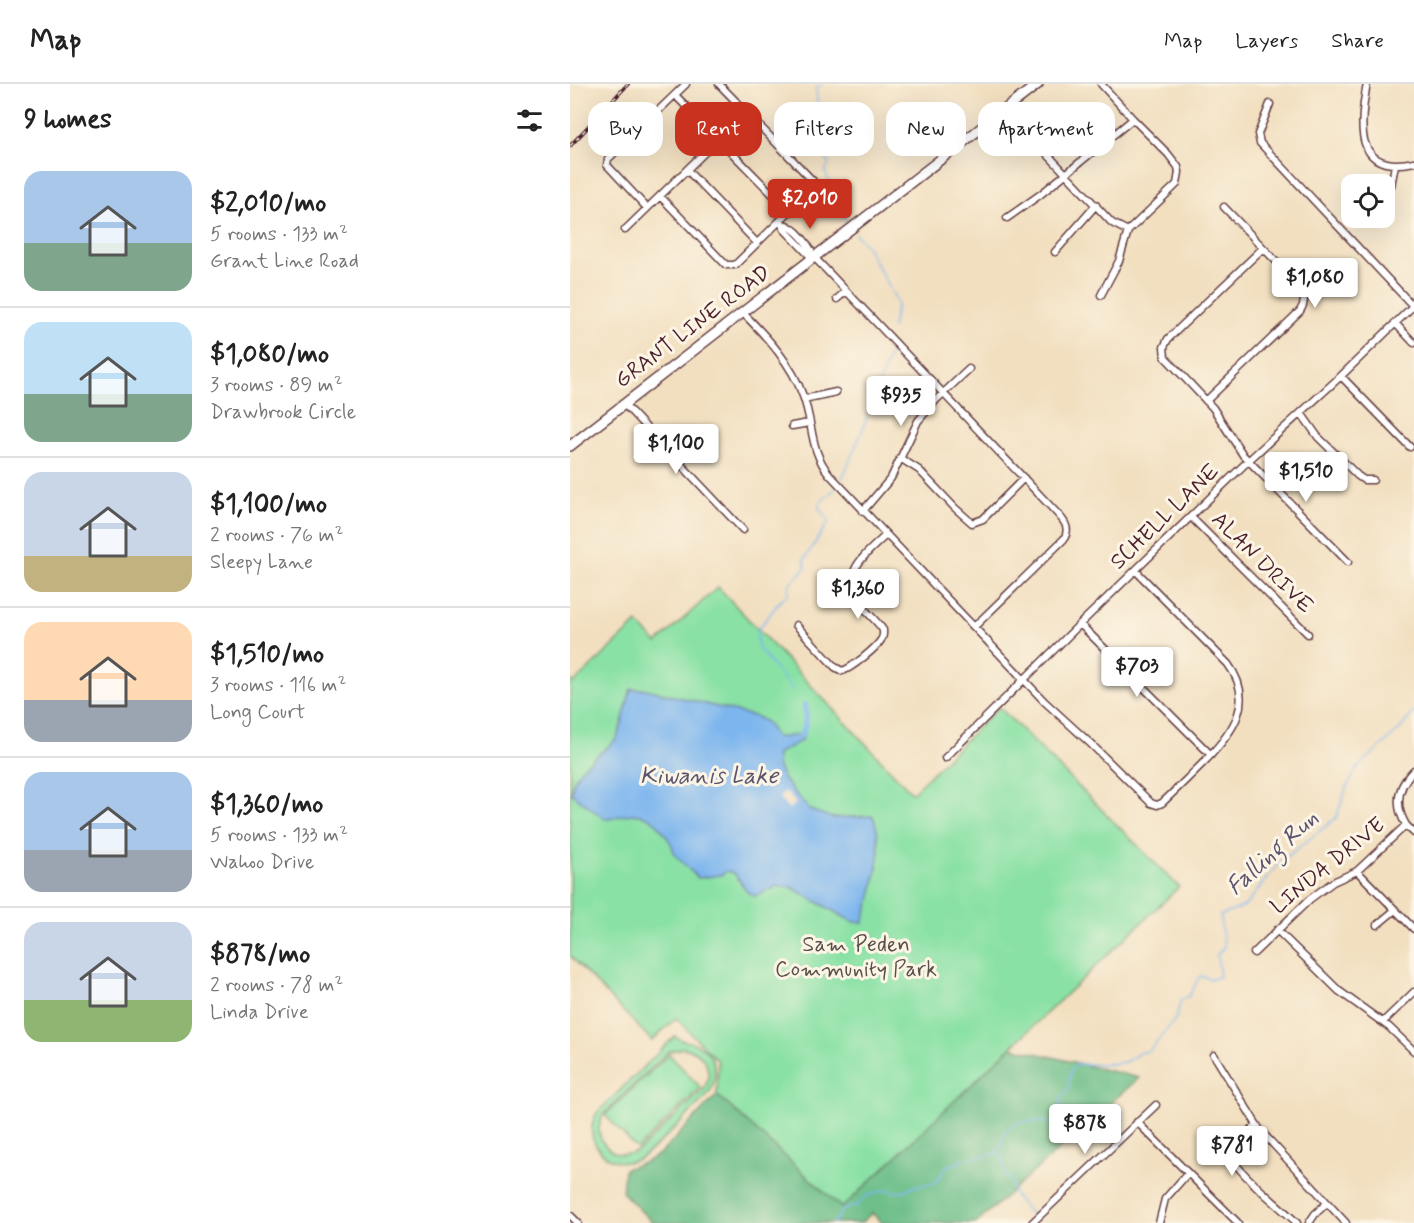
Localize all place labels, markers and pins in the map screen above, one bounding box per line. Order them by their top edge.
pin: $2,010 [761,179,859,230]
pin: $1,080 [1266,258,1364,309]
pin: $935 [865,376,937,427]
pin: $1,100 [627,424,725,475]
pin: $1,510 [1257,452,1355,503]
pin: $1,360 [809,569,907,620]
pin: $703 [1101,647,1173,698]
pin: $878 [1049,1104,1121,1155]
pin: $781 [1196,1126,1268,1177]

